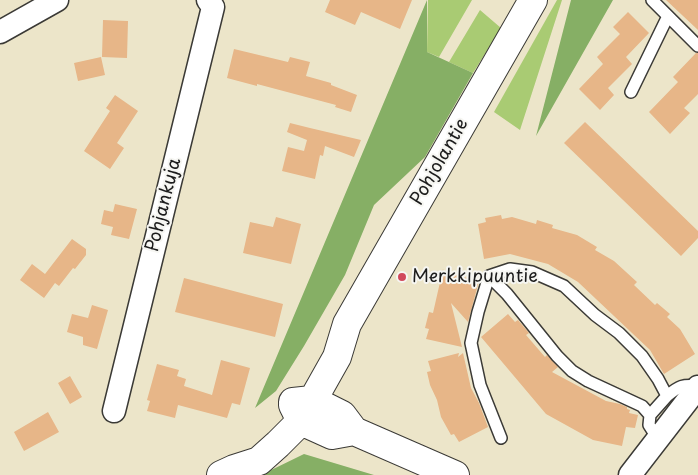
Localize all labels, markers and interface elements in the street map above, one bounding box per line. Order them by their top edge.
street label: Pohjolantie [407,115,473,209]
street label: Pohjankuja [142,156,186,254]
place label: Merkkipuuntie [412,266,538,288]
marker: Merkkipuuntie [396,271,408,283]

